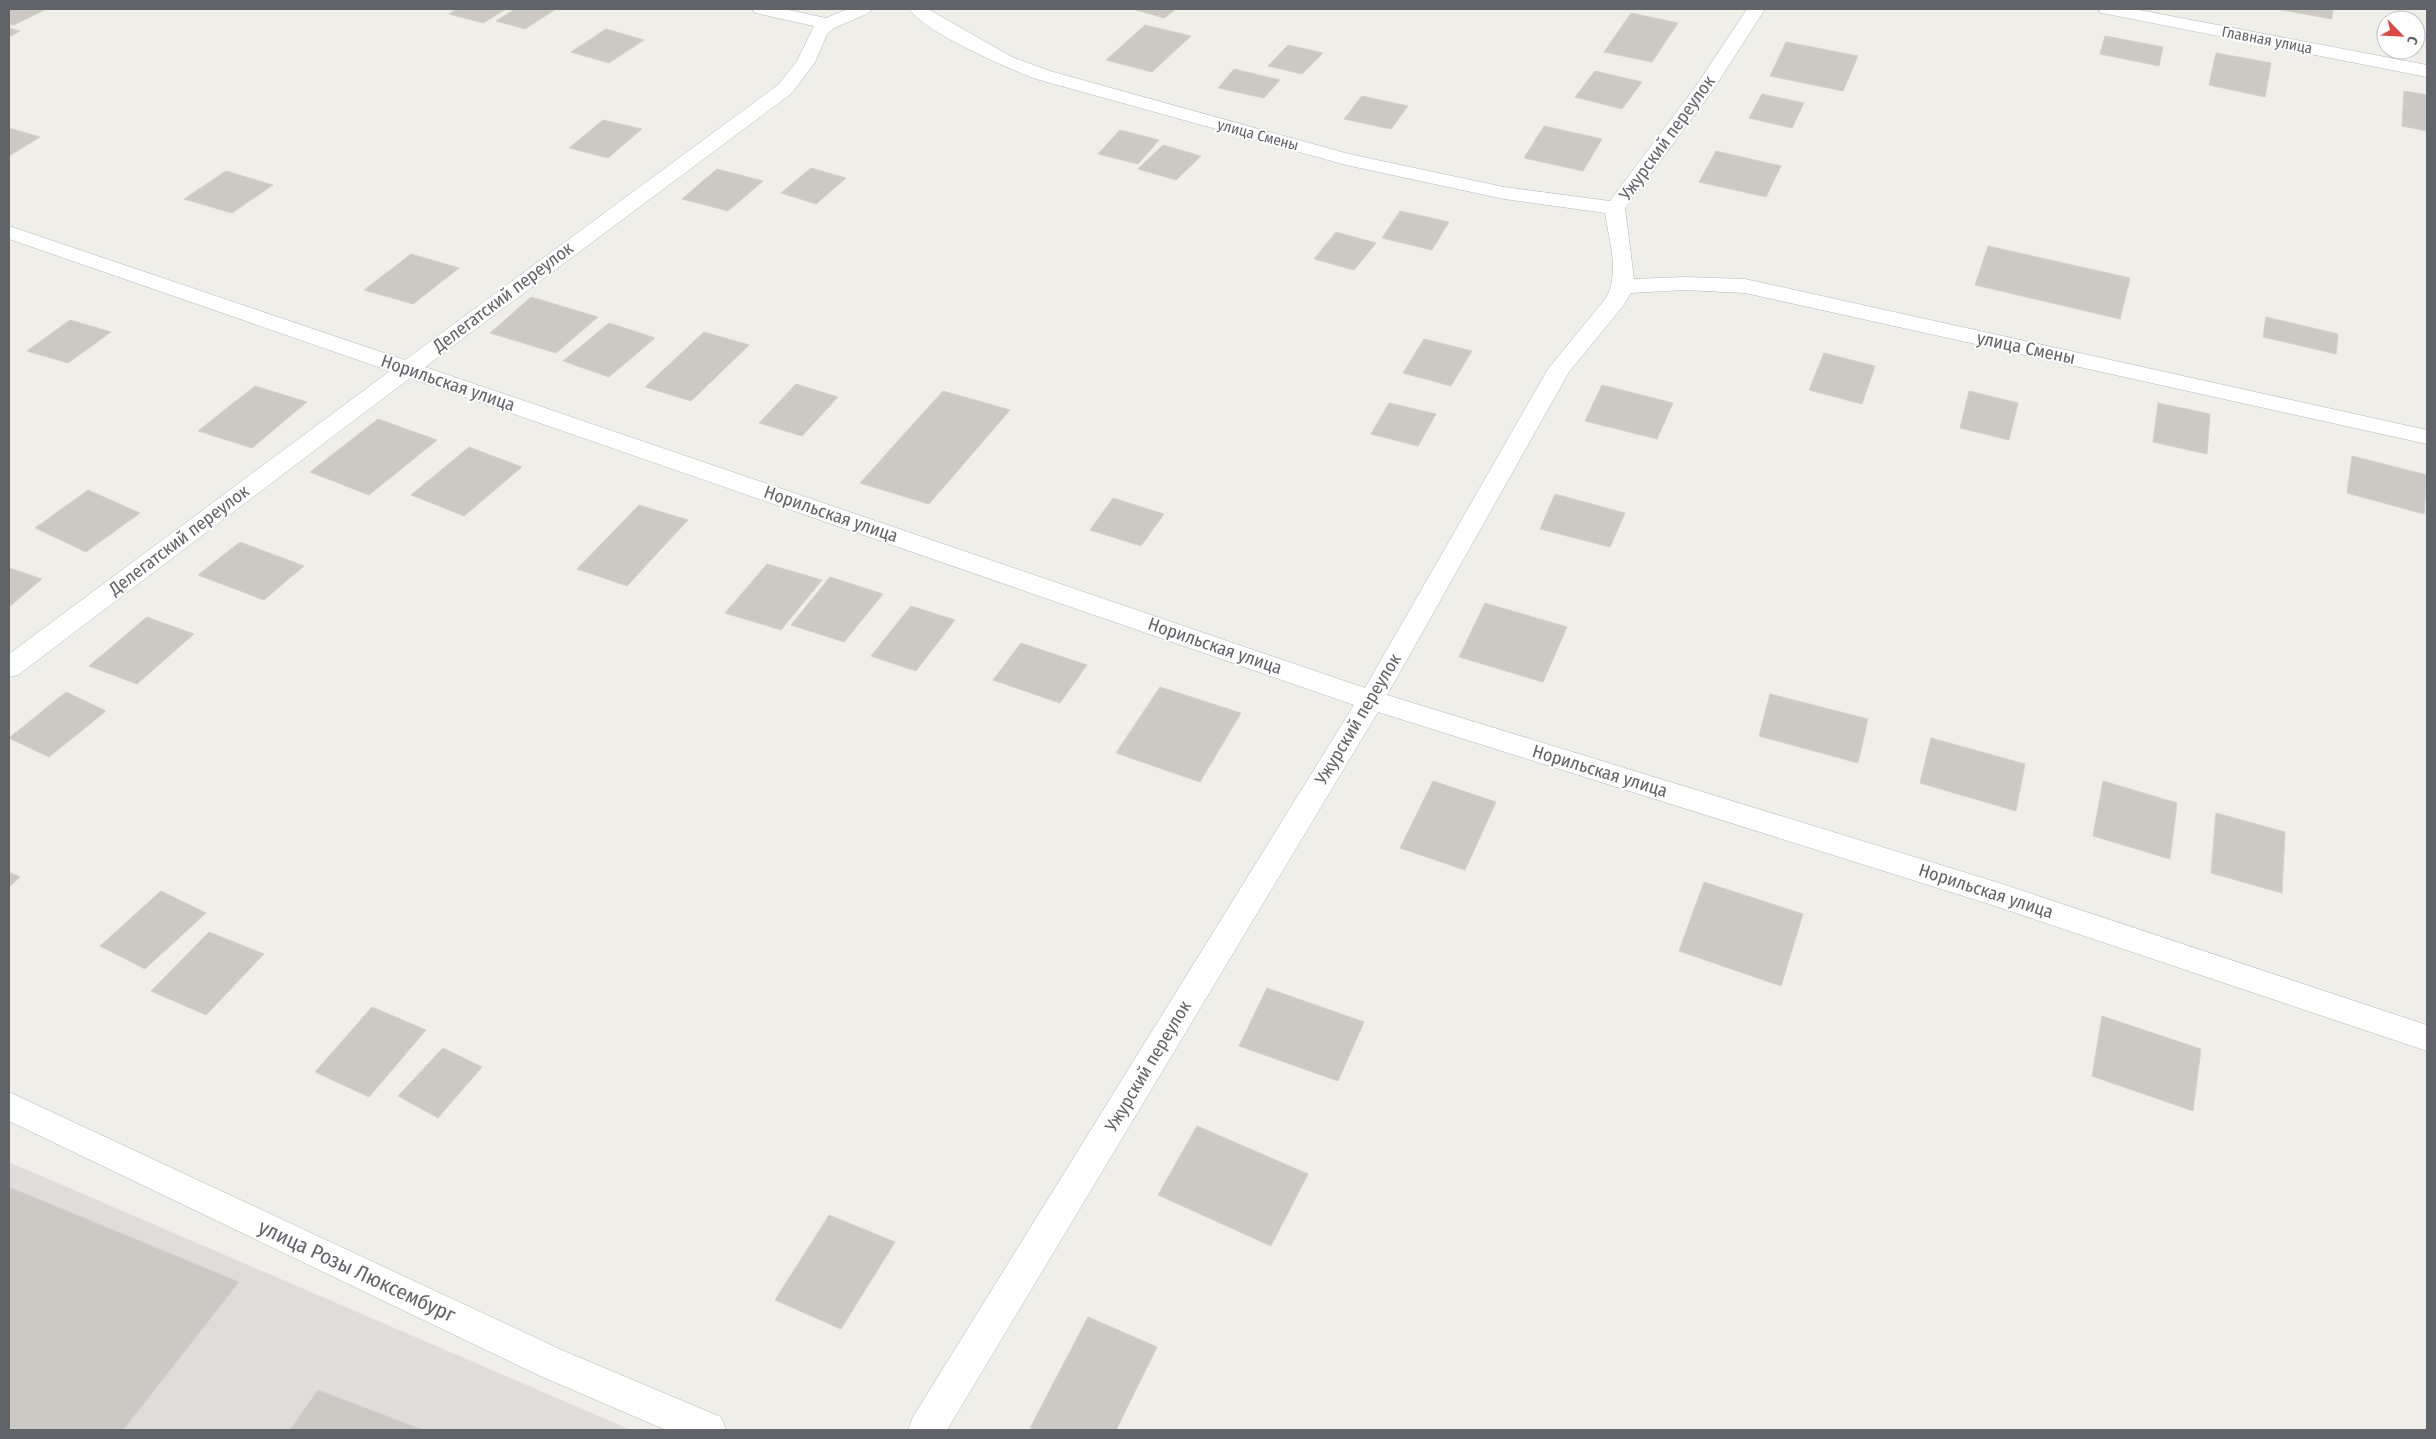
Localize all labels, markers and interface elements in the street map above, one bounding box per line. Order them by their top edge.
north arrow [2376,10,2426,60]
street label: Главная улица [2220,22,2314,58]
text: С [2403,33,2422,47]
street label: Ужурский переулок [1614,71,1720,206]
street label: улица Смены [1215,116,1301,154]
street label: Делегатский переулок [428,237,578,358]
street label: улица Смены [1975,327,2077,369]
street label: Норильская улица [378,350,518,416]
street label: Делегатский переулок [104,480,254,601]
street label: Норильская улица [761,481,901,547]
street label: Норильская улица [1145,613,1285,679]
street label: Ужурский переулок [1310,649,1406,789]
street label: Норильская улица [1530,740,1670,802]
street label: Норильская улица [1916,859,2056,923]
street label: Ужурский переулок [1100,996,1196,1136]
street label: улица Розы Люксембург [254,1214,461,1329]

